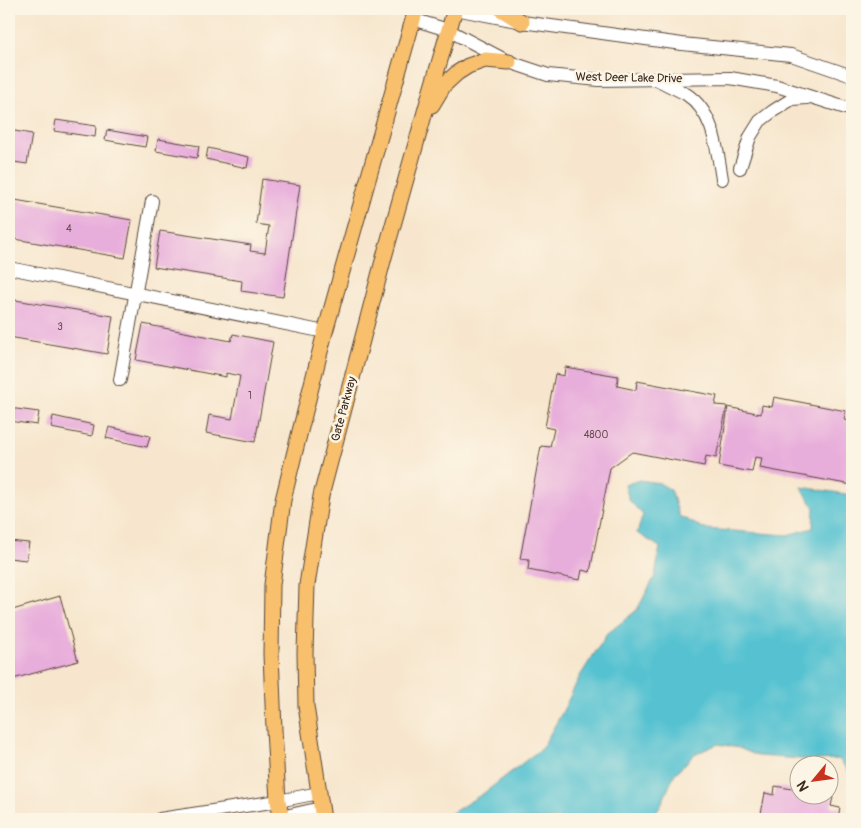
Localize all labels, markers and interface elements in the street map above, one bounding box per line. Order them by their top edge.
street label: West Deer Lake Drive [576,70,683,86]
house number: 4 [66,223,72,235]
house number: 3 [57,321,63,333]
street label: Gate Parkway [328,375,360,443]
house number: 1 [248,390,252,402]
house number: 4800 [584,429,608,441]
north arrow [788,756,838,806]
text: N [793,778,813,794]

